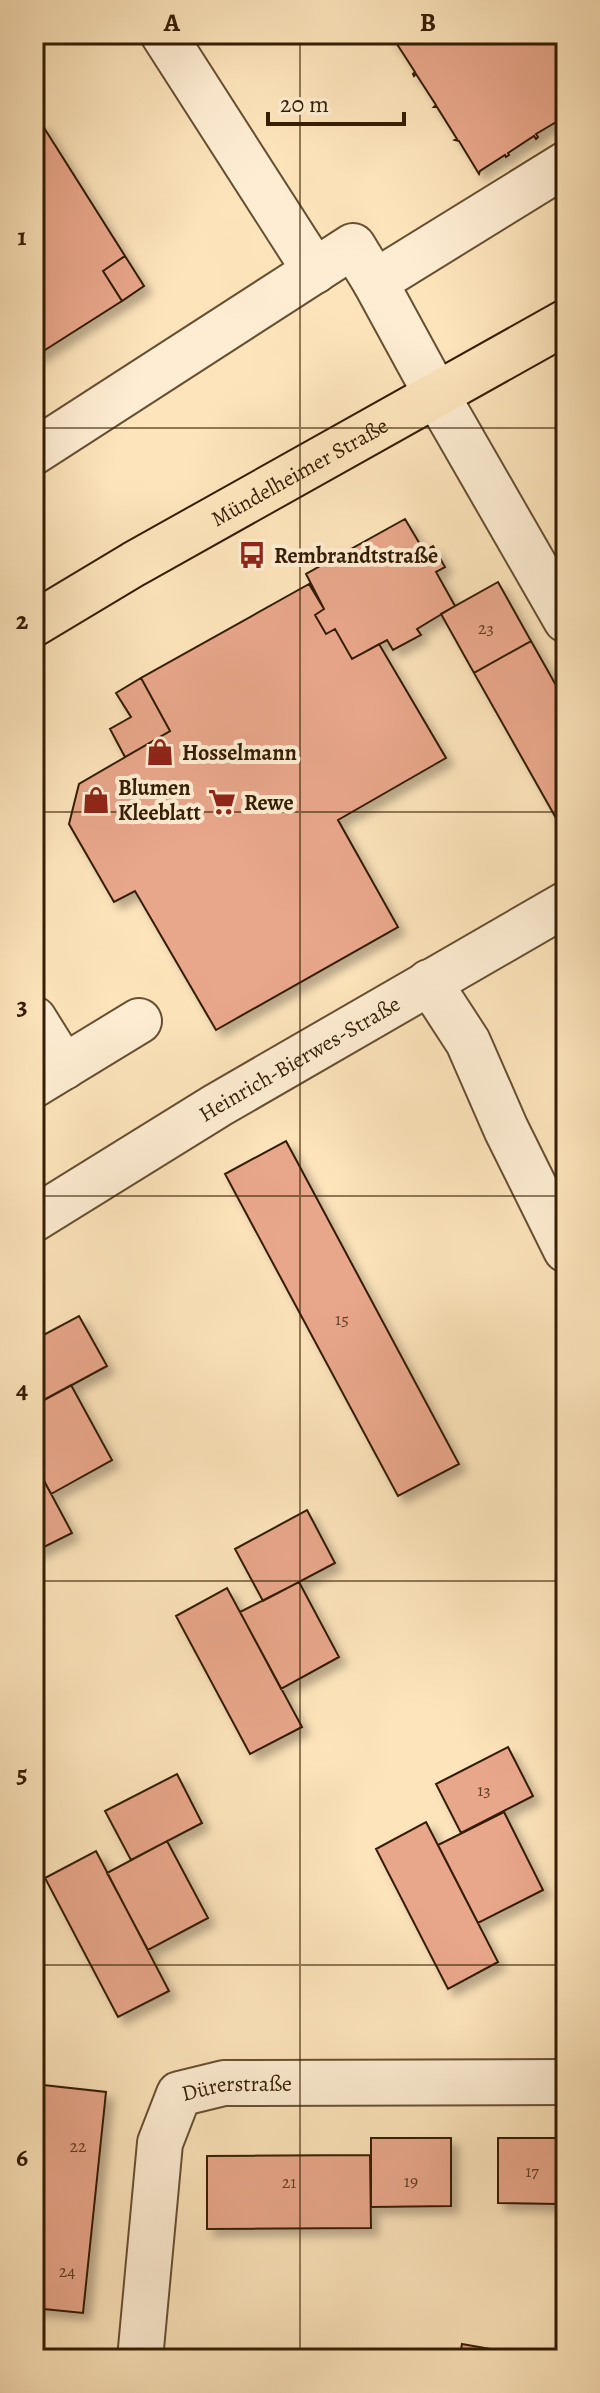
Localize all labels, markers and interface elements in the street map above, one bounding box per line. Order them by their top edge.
text: A [163,5,181,40]
text: B [420,5,436,40]
scale bar [268,76,404,126]
text: 20 m [280,88,329,120]
text: 1 [17,219,27,254]
street label: Mündelheimer Straße [206,411,394,534]
bus stop icon: Rembrandtstraße [237,540,267,570]
place label: Rembrandtstraße [274,541,438,571]
text: 2 [16,603,29,638]
house number: 23 [478,616,494,640]
shop icon: Hosselmann [145,737,175,767]
place label: Hosselmann [182,738,297,768]
place label: Blumen Kleeblatt [118,773,201,828]
shop icon: Blumen Kleeblatt [81,785,111,815]
supermarket icon: Rewe [207,787,237,817]
place label: Rewe [244,788,294,818]
text: 3 [16,988,28,1023]
street label: Heinrich-Bierwes-Straße [193,989,406,1129]
house number: 15 [335,1307,349,1331]
text: 4 [16,1372,28,1407]
text: 5 [16,1756,28,1791]
house number: 13 [477,1778,491,1802]
street label: Dürerstraße [178,2069,292,2109]
house number: 22 [69,2134,87,2158]
text: 6 [16,2140,28,2175]
house number: 17 [525,2159,539,2183]
house number: 19 [404,2169,418,2193]
house number: 21 [282,2170,296,2194]
house number: 24 [59,2259,75,2283]

